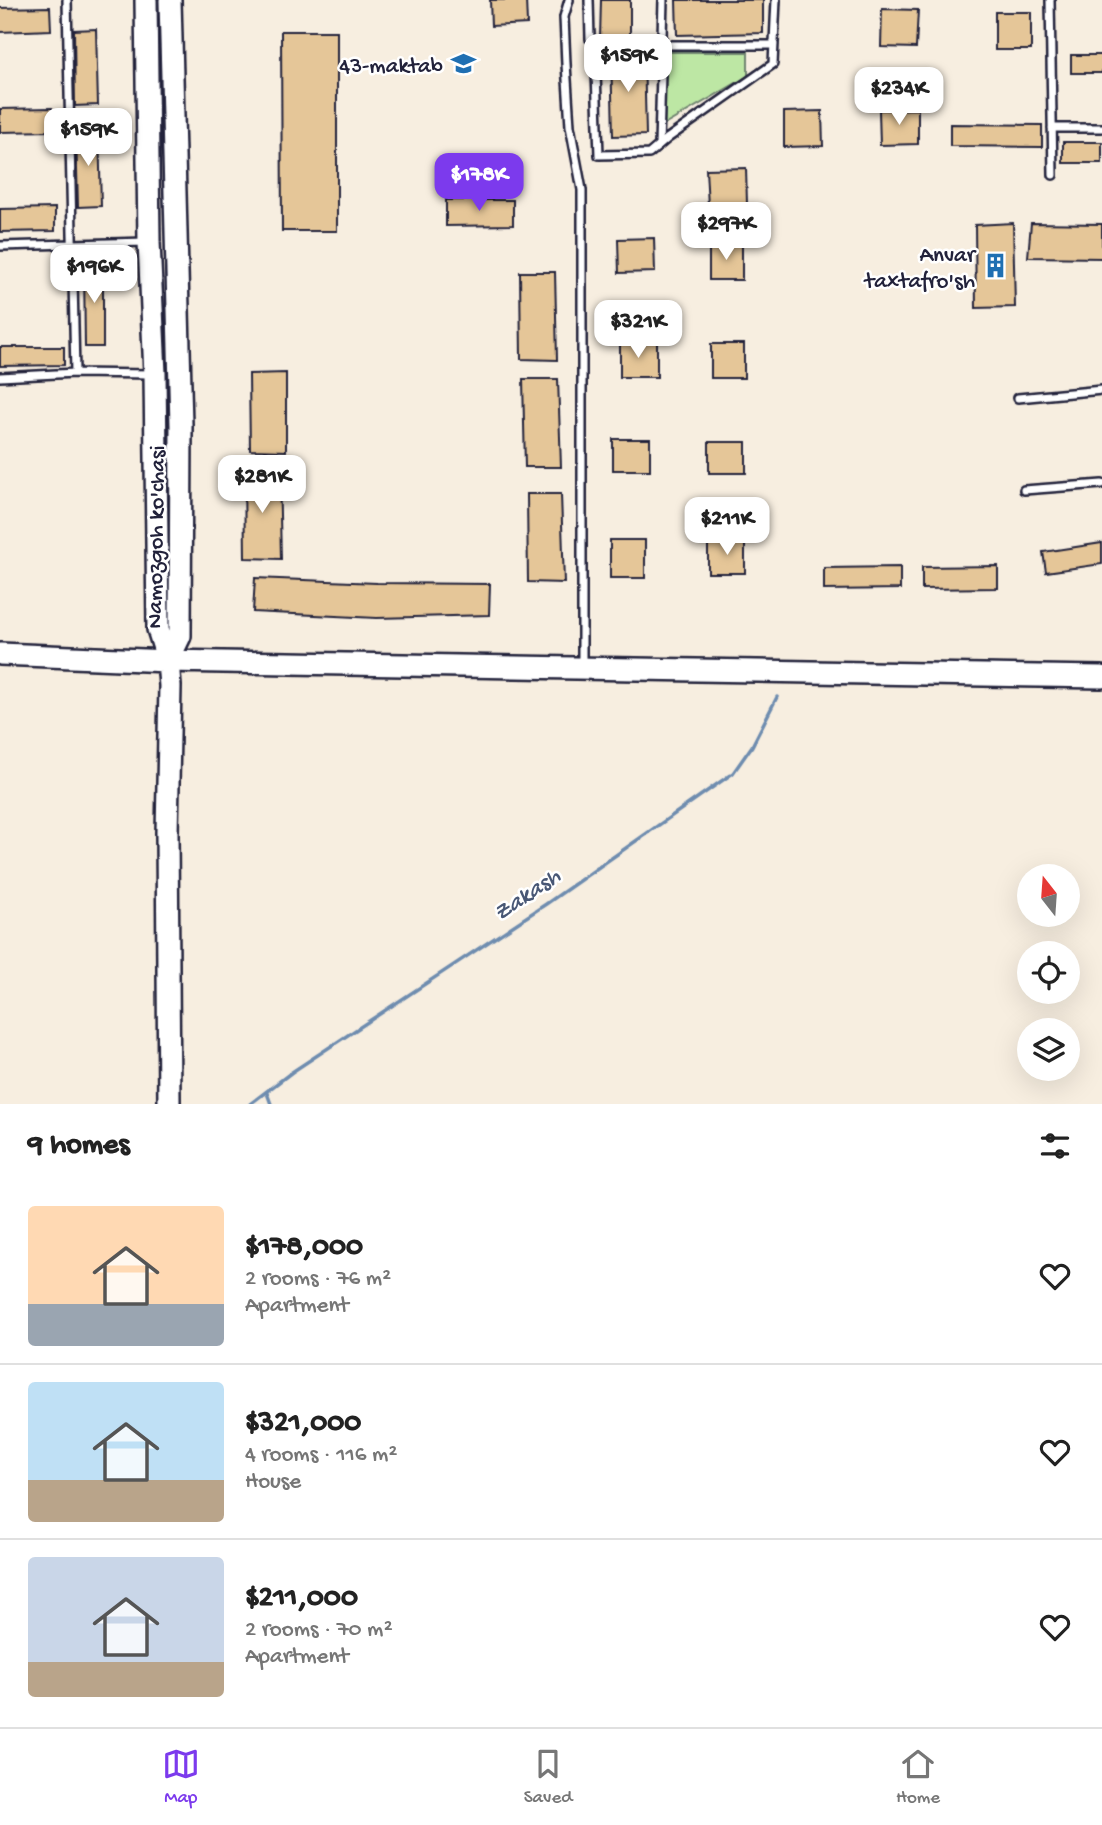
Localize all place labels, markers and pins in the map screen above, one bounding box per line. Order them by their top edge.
pin: $159K [579,34,677,94]
school or university icon: 43-maktab [449,50,477,78]
place label: 43-maktab [339,54,443,81]
pin: $234K [850,68,948,127]
pin: $159K [39,108,137,168]
pin: $178K [430,154,528,213]
pin: $297K [677,202,775,262]
place label: Anvar taxtafro'sh [863,243,977,296]
pin: $196K [45,246,143,305]
building icon: Anvar taxtafro'sh [981,252,1009,280]
pin: $321K [589,300,687,360]
pin: $281K [213,456,311,515]
pin: $211K [678,498,776,557]

